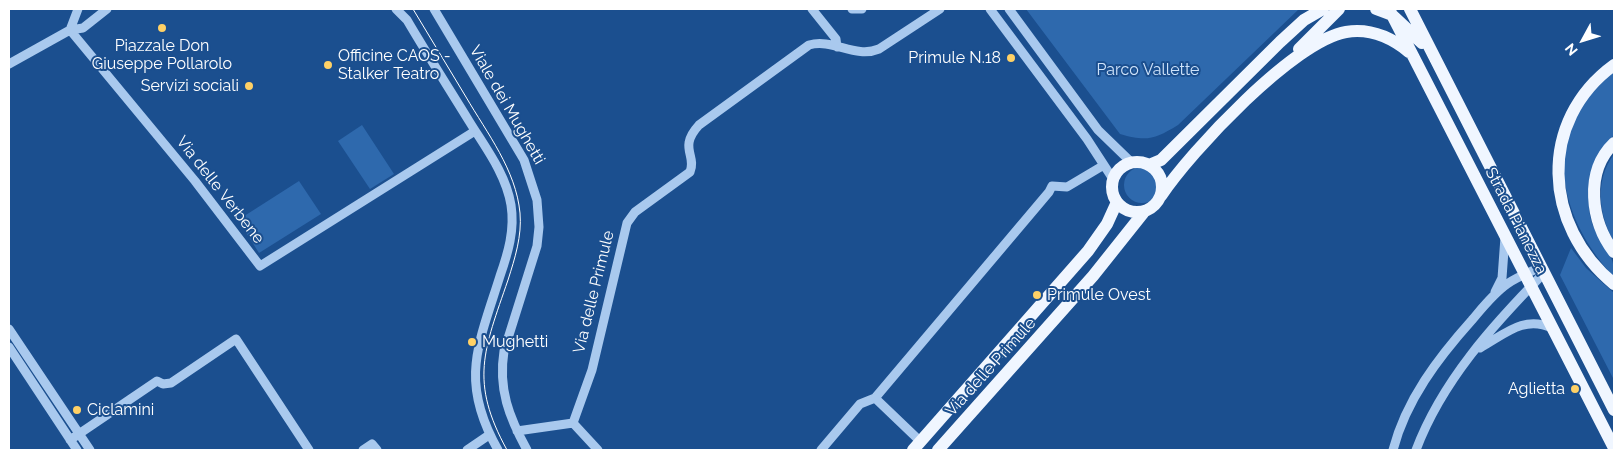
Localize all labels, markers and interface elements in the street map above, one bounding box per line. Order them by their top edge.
north arrow [1558,15,1608,65]
marker: Piazzale Don Giuseppe Pollarolo [156,22,168,34]
place label: Piazzale Don Giuseppe Pollarolo [92,36,232,74]
text: N [1562,40,1581,59]
street label: Viale dei Mughetti [465,42,549,168]
place label: Officine CAOS - Stalker Teatro [338,46,451,84]
place label: Primule N.18 [908,48,1001,68]
marker: Primule N.18 [1005,52,1017,64]
marker: Officine CAOS - Stalker Teatro [322,59,334,71]
park label: Parco Vallette [1097,60,1199,80]
place label: Servizi sociali [141,76,239,96]
marker: Servizi sociali [243,80,255,92]
street label: Via delle Verbene [172,132,268,248]
street label: Strada Pianezza [1481,164,1551,278]
street label: Via delle Primule [569,229,619,355]
place label: Primule Ovest [1047,285,1151,305]
marker: Primule Ovest [1031,289,1043,301]
street label: Via delle Primule [942,314,1040,420]
place label: Mughetti [482,332,548,352]
marker: Mughetti [466,336,478,348]
place label: Aglietta [1508,379,1565,399]
marker: Aglietta [1569,383,1581,395]
place label: Ciclamini [87,400,154,420]
marker: Ciclamini [71,404,83,416]

